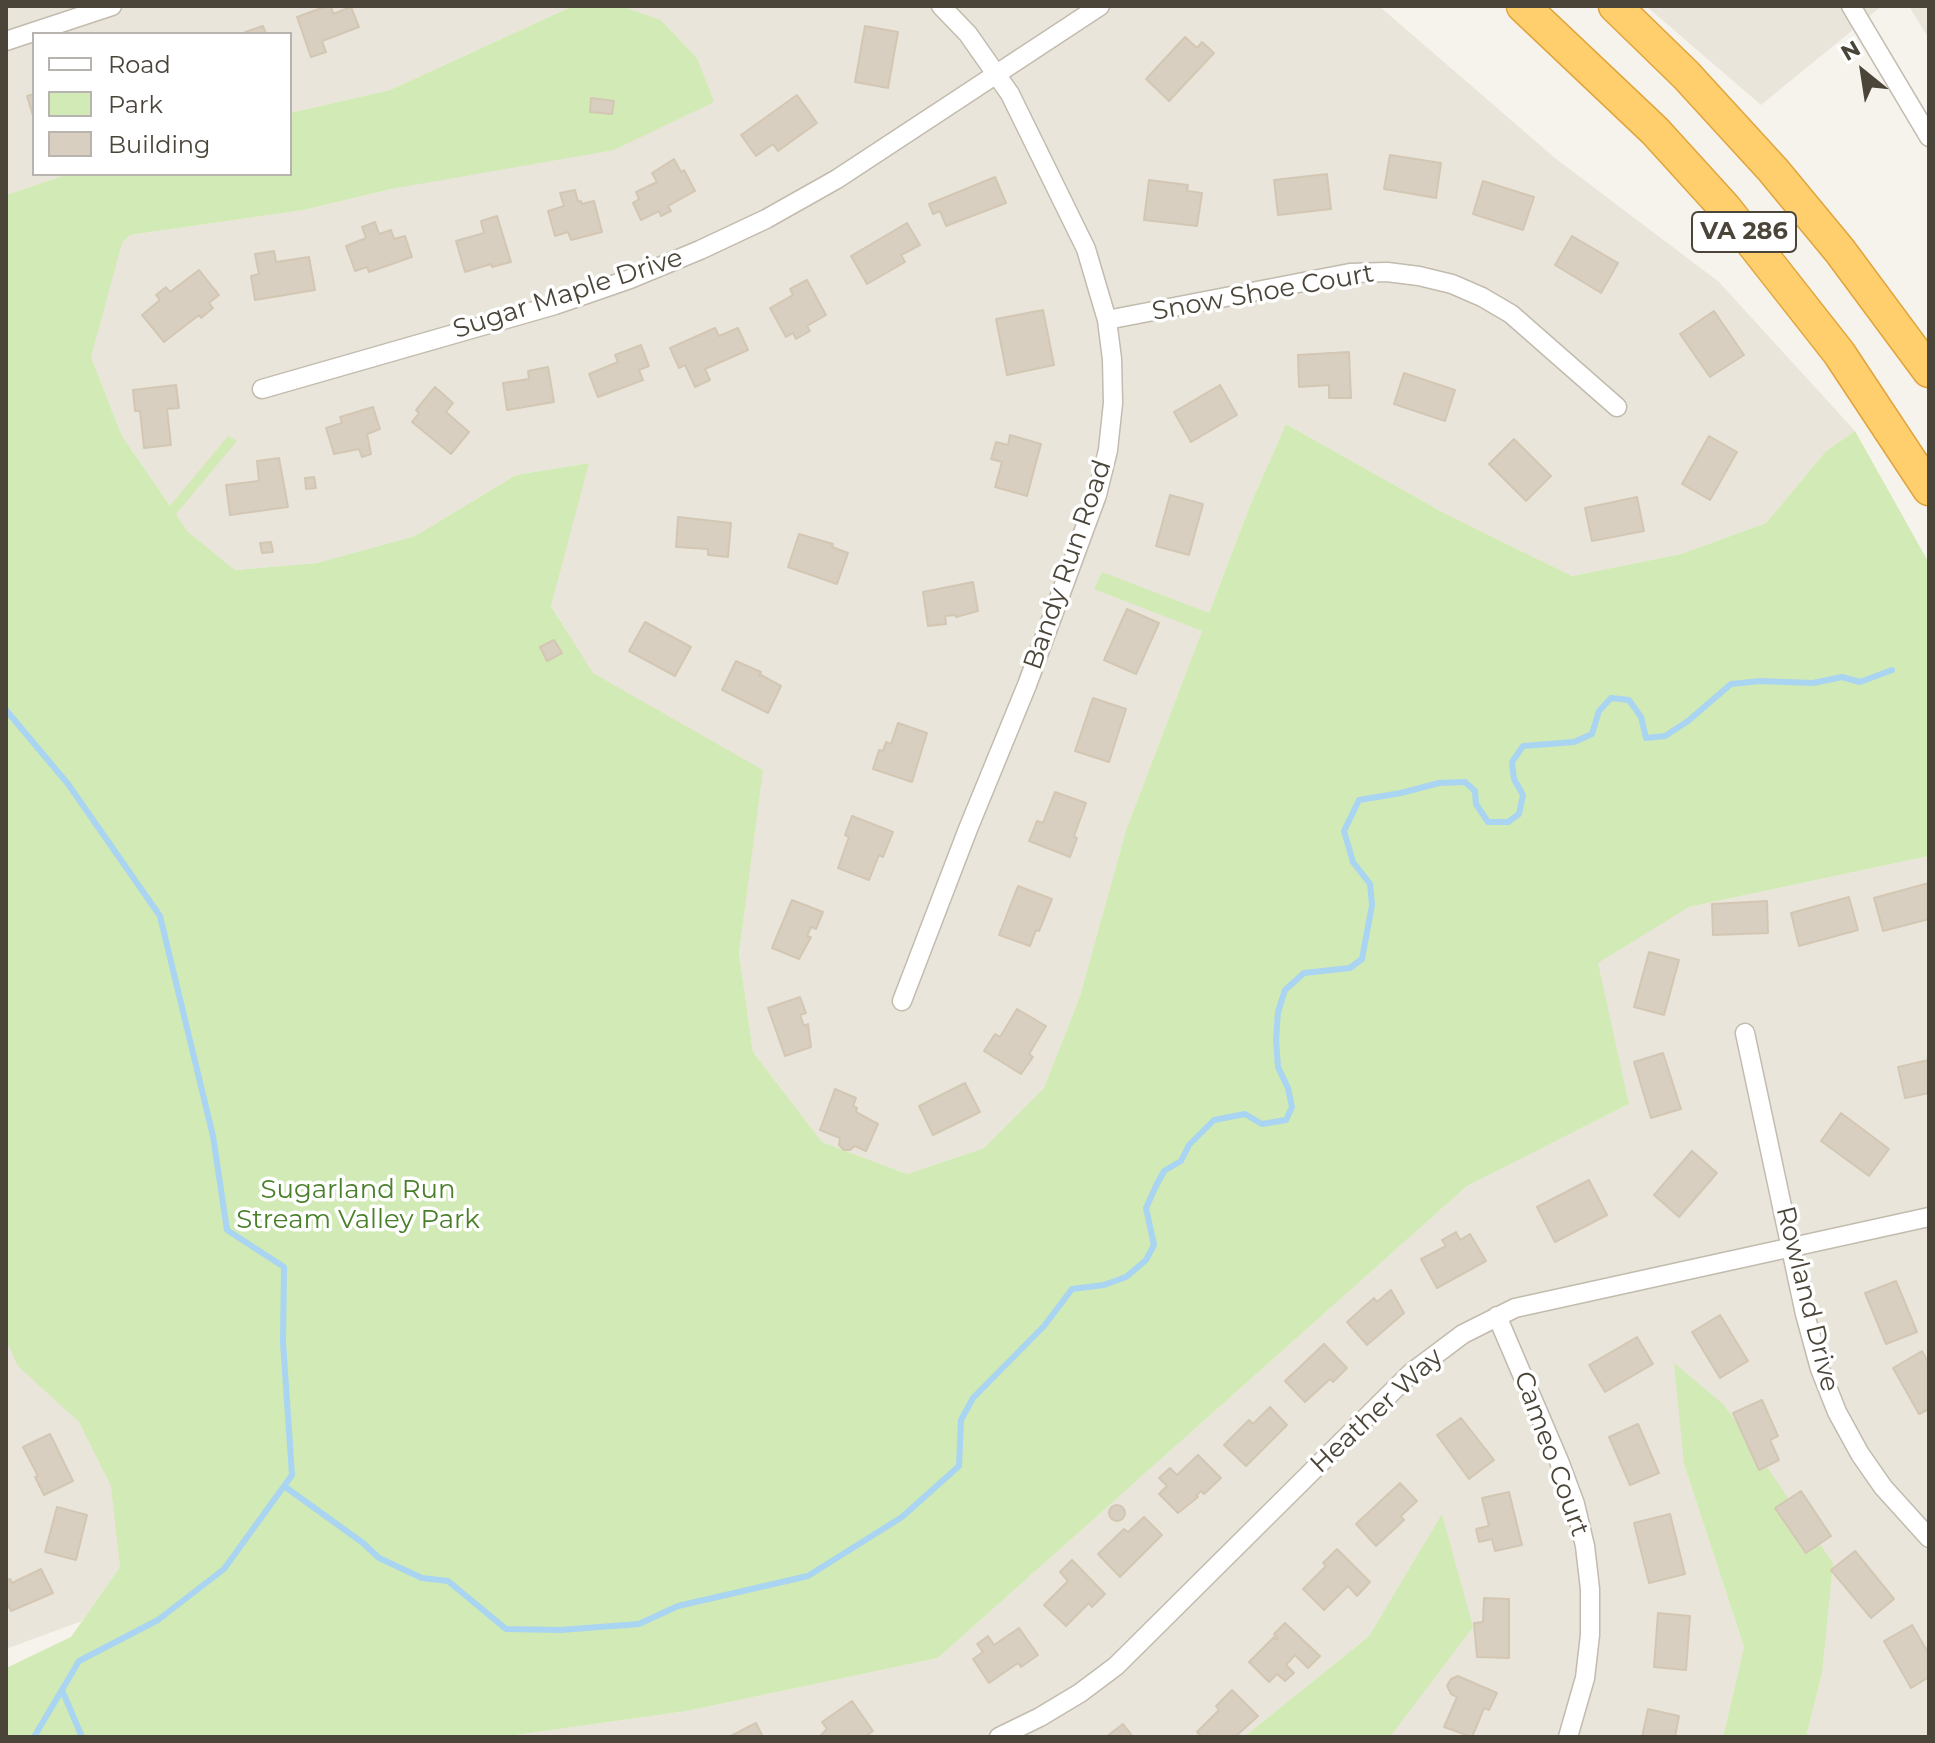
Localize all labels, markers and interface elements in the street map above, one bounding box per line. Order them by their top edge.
legend [32,32,292,176]
north arrow [1823,32,1903,112]
text: N [1836,35,1865,67]
text: Road [108,50,171,79]
text: Park [108,90,163,119]
text: Building [108,130,211,159]
road number: VA 286 [1692,212,1796,252]
street label: Sugar Maple Drive [449,242,687,346]
street label: Snow Shoe Court [1150,258,1376,328]
street label: Bandy Run Road [1018,456,1118,674]
park label: Sugarland Run Stream Valley Park [236,1174,480,1236]
street label: Rowland Drive [1769,1203,1845,1395]
street label: Heather Way [1304,1342,1450,1480]
street label: Cameo Court [1507,1367,1595,1541]

